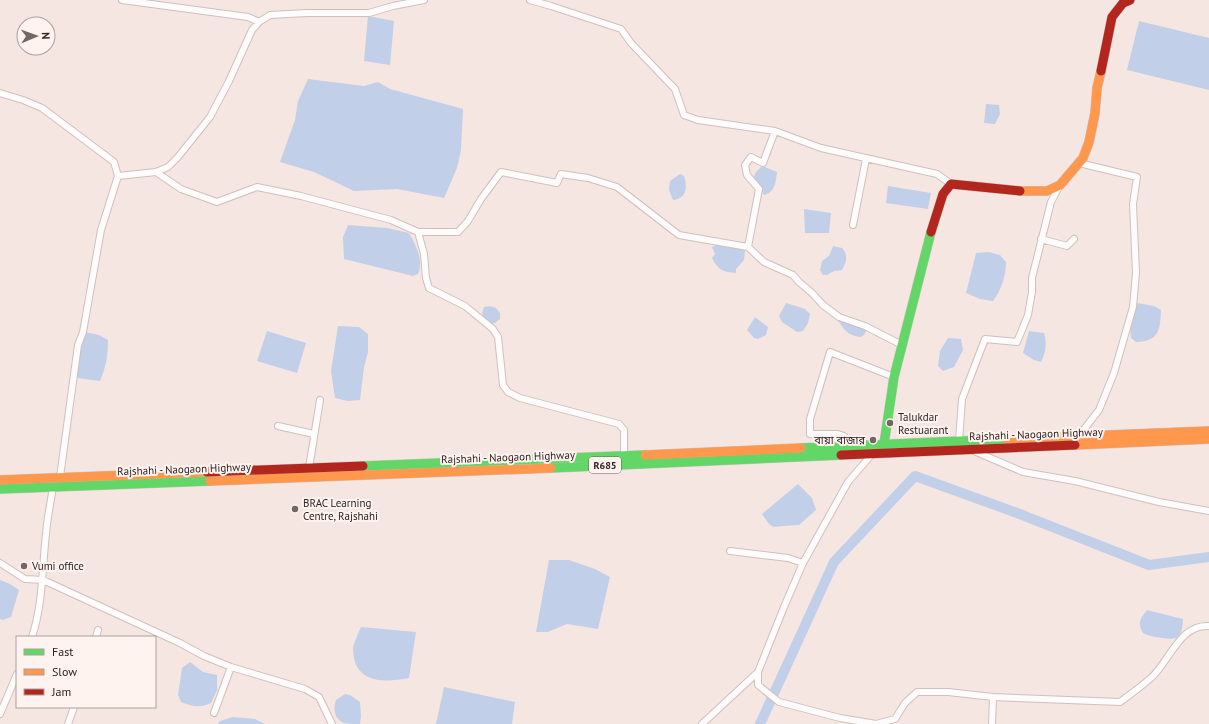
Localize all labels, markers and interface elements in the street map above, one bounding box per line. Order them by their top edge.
north arrow [16,16,56,56]
text: N [39,32,53,40]
place label: Talukdar Restuarant [898,410,949,437]
marker: Talukdar Restuarant [885,418,895,428]
street label: Rajshahi - Naogaon Highway [969,425,1104,443]
place label: বায়া বাজার [813,433,865,447]
marker: বায়া বাজার [868,435,878,445]
street label: Rajshahi - Naogaon Highway [441,448,576,466]
road number: R685 [589,457,621,473]
street label: Rajshahi - Naogaon Highway [117,460,252,478]
place label: BRAC Learning Centre, Rajshahi [303,496,378,523]
marker: BRAC Learning Centre, Rajshahi [290,504,300,514]
place label: Vumi office [31,559,84,573]
marker: Vumi office [19,561,29,571]
legend [16,636,156,708]
text: Fast [52,644,73,659]
text: Slow [52,664,77,679]
text: Jam [51,684,71,699]

